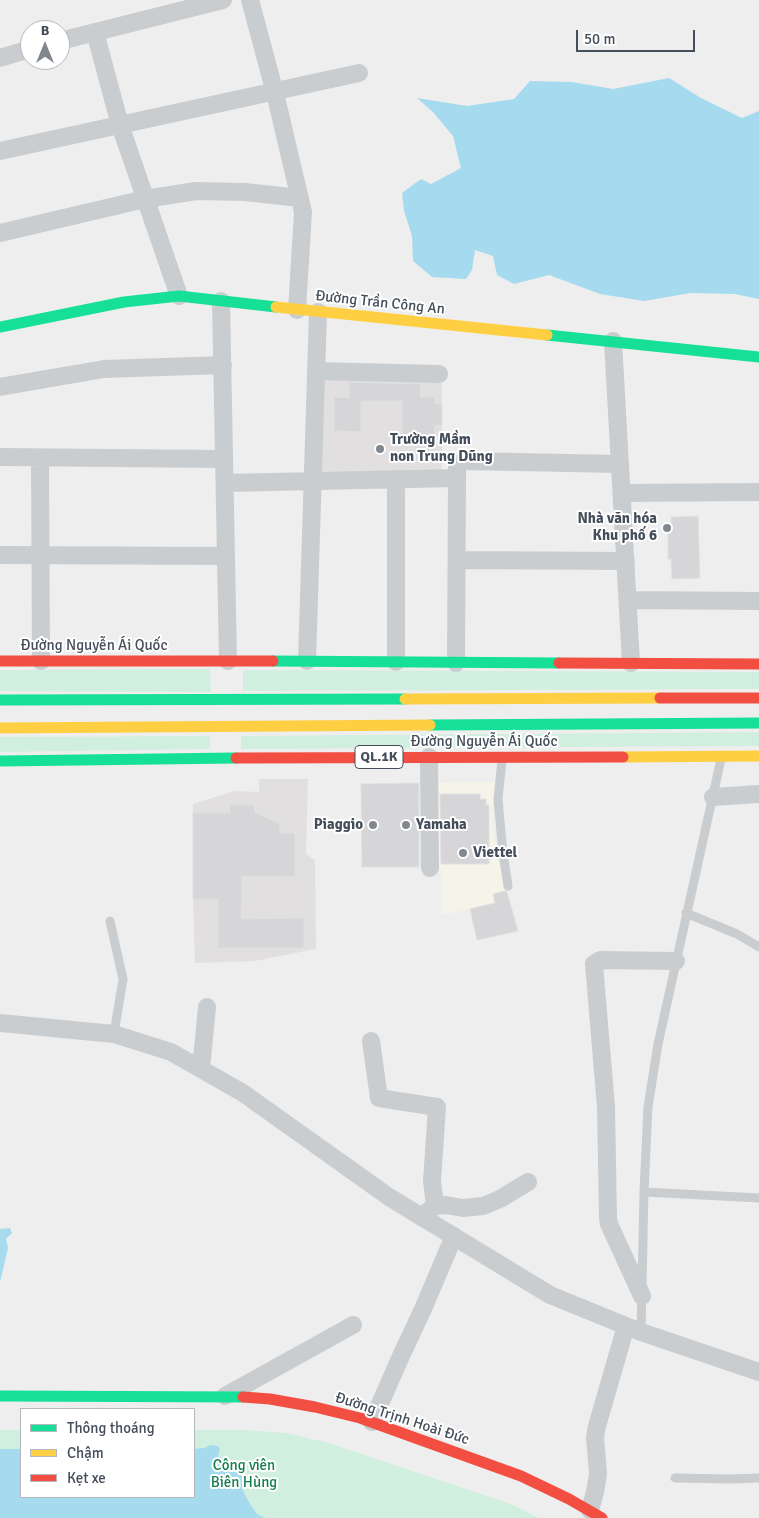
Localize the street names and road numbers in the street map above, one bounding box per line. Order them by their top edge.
street label: Đường Trần Công An [314,287,446,319]
street label: Đường Nguyễn Ái Quốc [21,637,167,655]
street label: Đường Nguyễn Ái Quốc [411,733,557,751]
road number: QL.1K [355,746,403,769]
street label: Đường Trịnh Hoài Đức [333,1389,471,1449]

